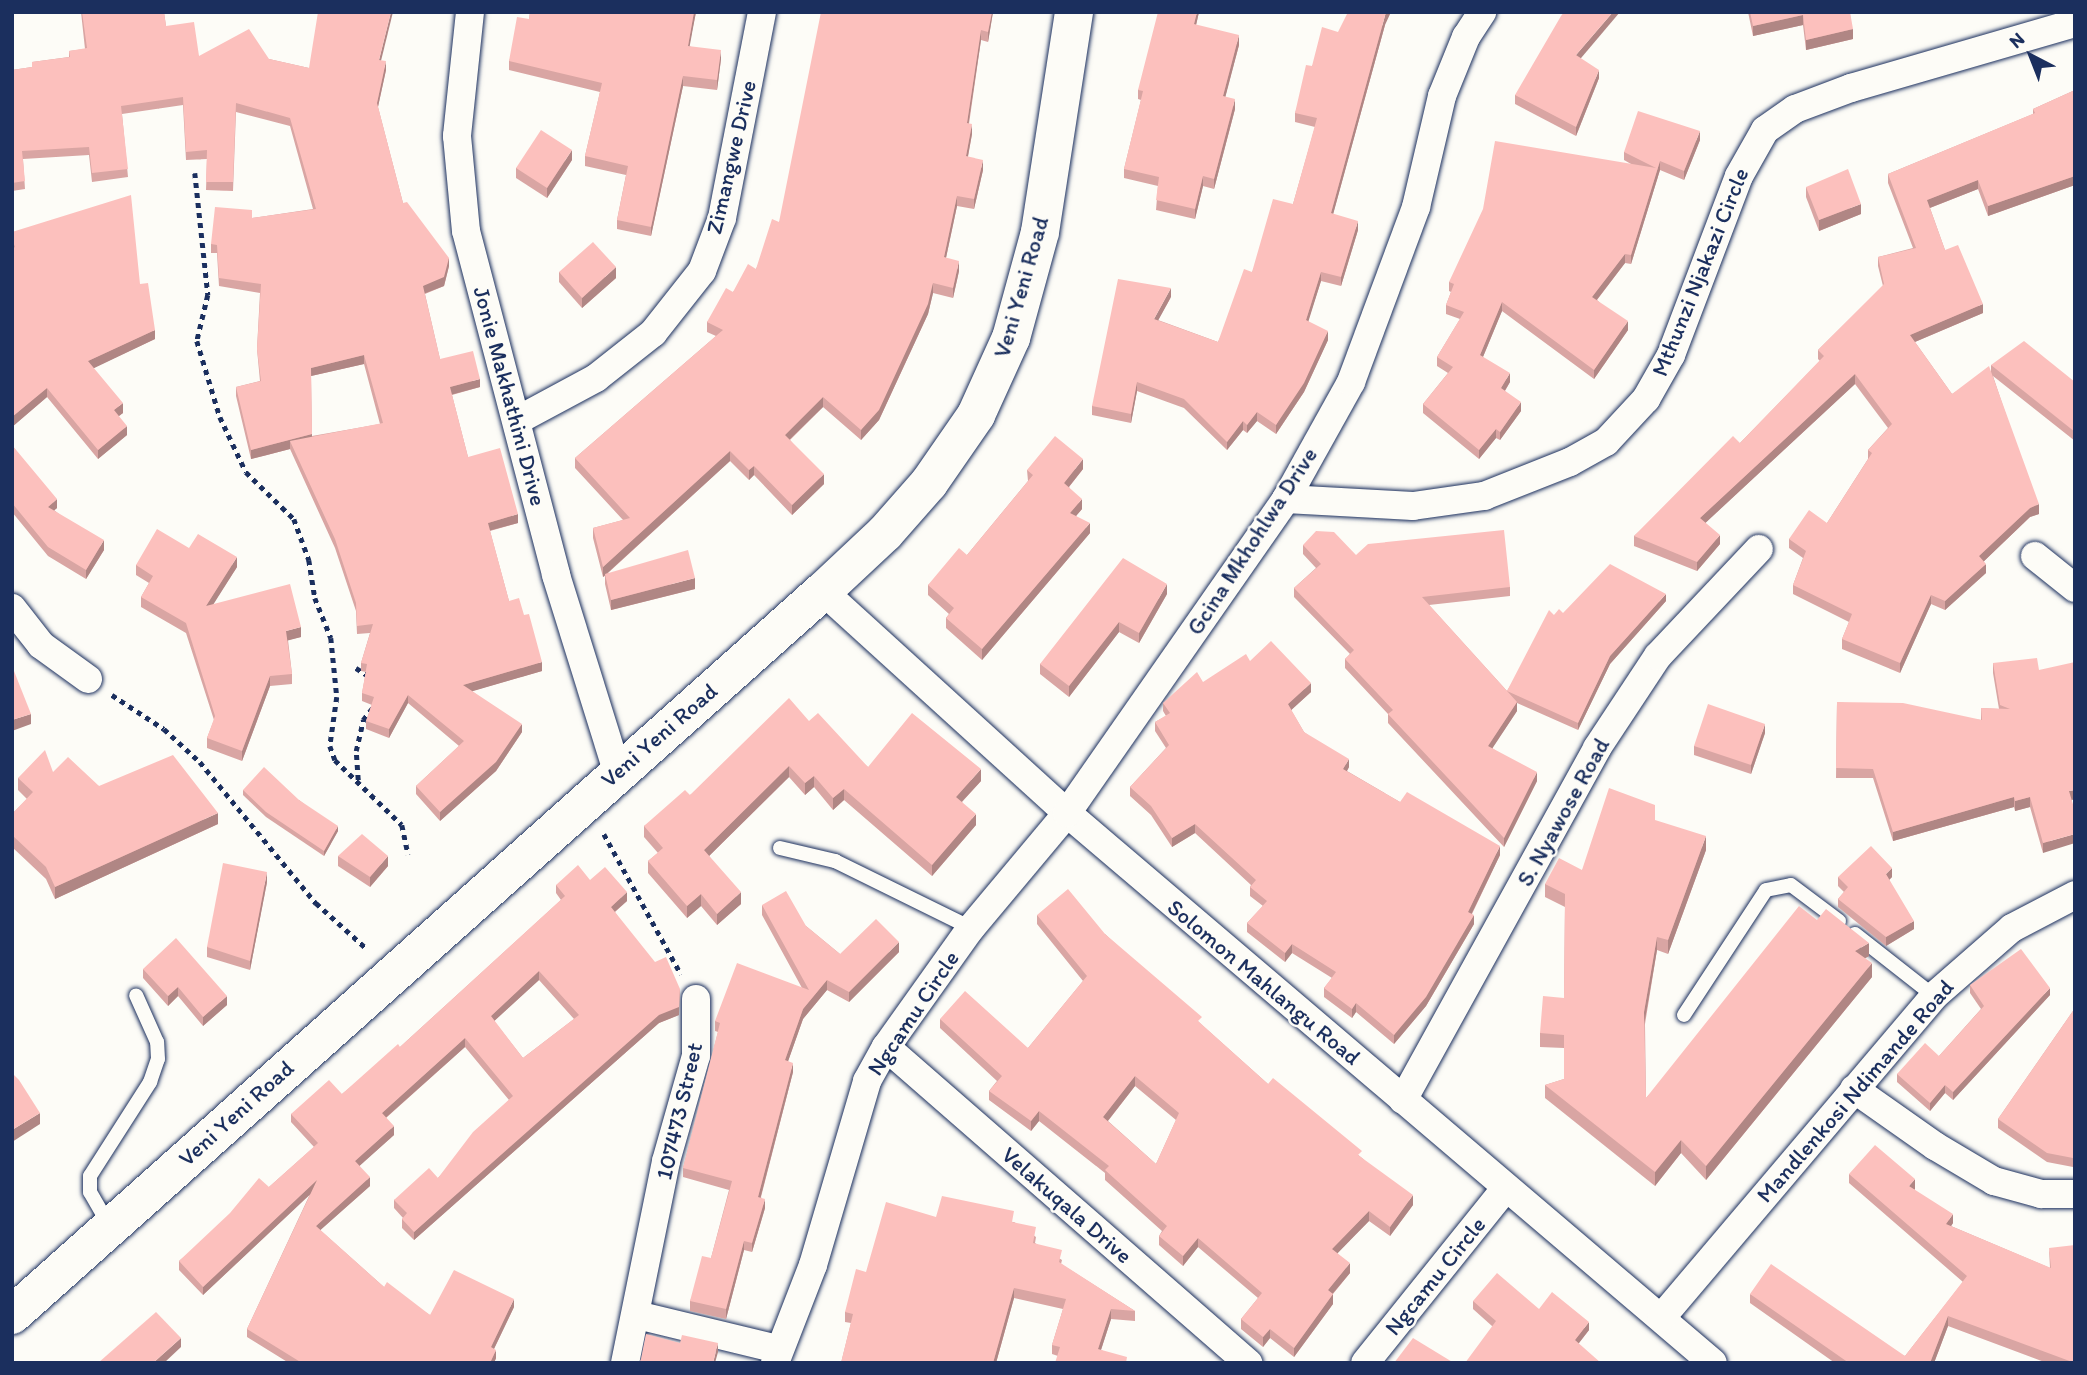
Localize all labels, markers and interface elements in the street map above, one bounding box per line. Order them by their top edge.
north arrow [1996,21,2066,91]
text: N [2004,27,2029,53]
street label: Zimangwe Drive [700,77,762,237]
street label: Mthunzi Njakazi Circle [1646,164,1754,380]
street label: Veni Yeni Road [988,213,1054,361]
street label: Jonie Makhathini Drive [468,284,552,508]
street label: Gcina Mkhohlwa Drive [1181,442,1323,640]
street label: Veni Yeni Road [595,677,723,793]
street label: S. Nyawose Road [1511,733,1615,891]
street label: Solomon Mahlangu Road [1162,893,1366,1071]
street label: Ngcamu Circle [861,945,965,1081]
street label: Mandlenkosi Ndimande Road [1751,974,1959,1208]
street label: 107473 Street [650,1040,708,1182]
street label: Veni Yeni Road [173,1054,299,1172]
street label: Velakuqala Drive [996,1141,1138,1269]
street label: Ngcamu Circle [1379,1211,1491,1341]

